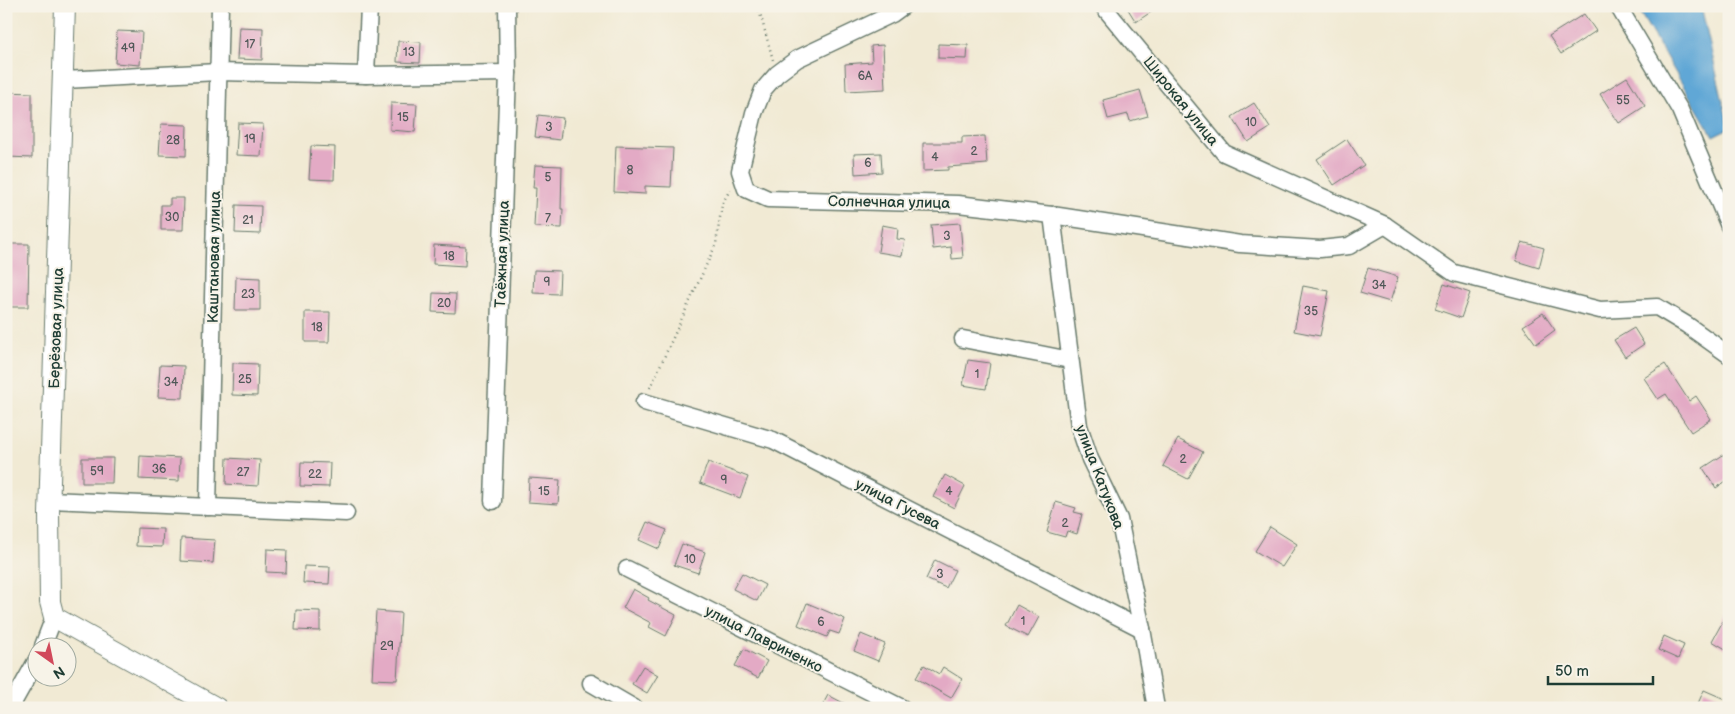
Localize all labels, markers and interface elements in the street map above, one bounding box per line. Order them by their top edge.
house number: 17 [245,37,255,52]
house number: 49 [121,41,135,56]
house number: 13 [403,45,415,60]
street label: Широкая улица [1139,53,1223,150]
house number: 6А [858,69,873,84]
house number: 55 [1616,93,1630,108]
house number: 15 [397,110,409,125]
house number: 10 [1245,115,1257,130]
house number: 3 [545,120,553,135]
house number: 19 [244,132,256,147]
house number: 28 [166,133,180,148]
house number: 2 [970,144,978,159]
house number: 4 [931,150,939,165]
house number: 6 [864,156,872,171]
house number: 8 [627,163,634,178]
house number: 5 [545,170,552,185]
street label: Каштановая улица [204,190,225,323]
street label: Солнечная улица [828,192,950,213]
street label: Таёжная улица [491,200,514,308]
house number: 30 [165,210,179,225]
house number: 7 [545,211,551,226]
house number: 21 [242,213,254,228]
house number: 3 [943,229,951,244]
house number: 18 [443,249,455,264]
street label: Берёзовая улица [45,267,68,389]
house number: 9 [544,275,551,290]
house number: 34 [1372,278,1387,293]
house number: 23 [241,287,255,302]
house number: 20 [437,296,451,311]
house number: 35 [1304,304,1318,319]
house number: 18 [311,320,323,335]
house number: 1 [975,367,979,382]
house number: 25 [238,372,252,387]
house number: 34 [164,375,179,390]
street label: улица Катукова [1071,422,1128,532]
house number: 2 [1179,452,1187,467]
house number: 36 [152,462,166,477]
house number: 59 [90,464,104,479]
house number: 27 [237,465,250,480]
house number: 22 [308,467,322,482]
house number: 9 [721,473,728,488]
street label: улица Гусева [852,475,944,534]
house number: 15 [538,484,550,499]
house number: 4 [945,484,953,499]
house number: 2 [1061,516,1069,531]
house number: 10 [684,552,696,567]
house number: 3 [936,567,944,582]
street label: улица Лавриненко [702,602,826,677]
house number: 1 [1021,614,1025,629]
house number: 6 [817,615,825,630]
north arrow [28,636,78,686]
house number: 29 [380,639,394,654]
scale bar [1548,654,1652,686]
text: N [50,662,68,682]
text: 50 m [1555,662,1589,681]

